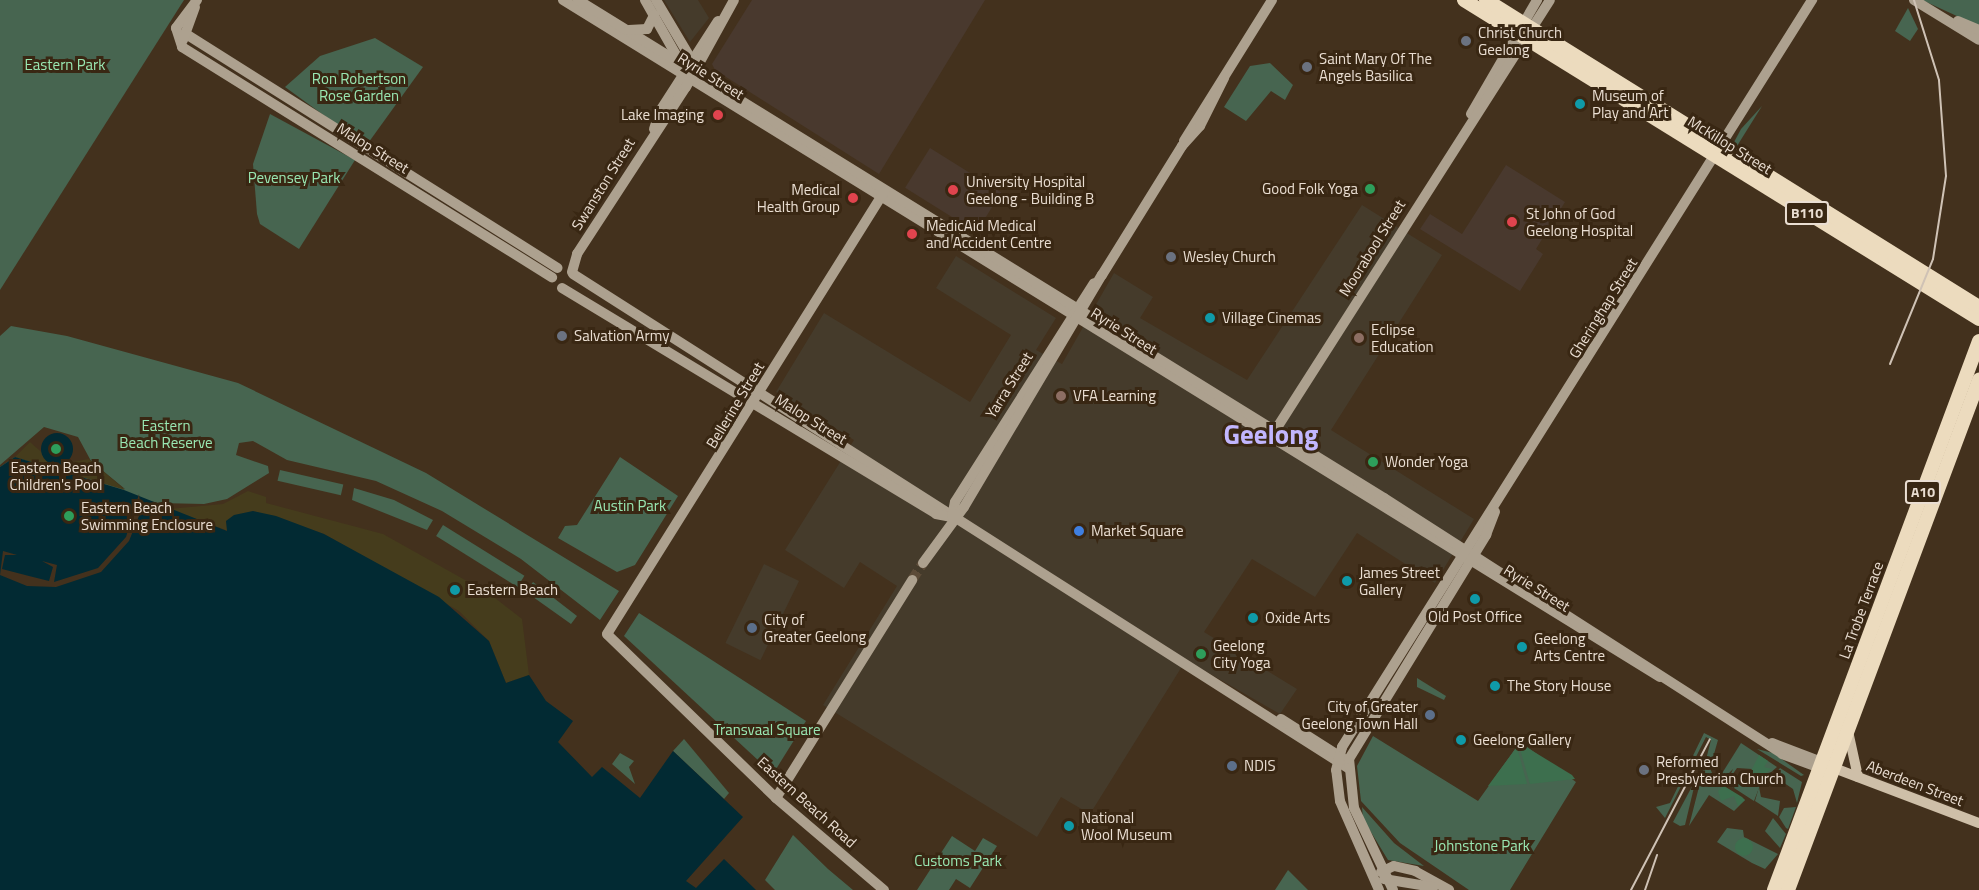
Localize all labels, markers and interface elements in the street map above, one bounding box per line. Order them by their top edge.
place label: Christ Church Geelong [1478,23,1562,58]
marker: Christ Church Geelong [1459,34,1473,48]
street label: Ryrie Street [675,49,747,103]
place label: Saint Mary Of The Angels Basilica [1319,49,1432,84]
park label: Eastern Park [25,56,105,74]
marker: Saint Mary Of The Angels Basilica [1300,60,1314,74]
park label: Ron Robertson Rose Garden [312,69,406,104]
place label: Museum of Play and Art [1592,86,1669,121]
marker: Museum of Play and Art [1573,97,1587,111]
place label: Lake Imaging [621,106,704,124]
marker: Lake Imaging [709,106,727,124]
street label: McKillop Street [1685,112,1775,178]
street label: Malop Street [334,119,412,177]
street label: Swanston Street [568,135,638,233]
park label: Pevensey Park [248,169,340,187]
place label: University Hospital Geelong - Building B [966,172,1094,207]
place label: Medical Health Group [757,180,840,215]
place label: Good Folk Yoga [1262,180,1358,198]
marker: University Hospital Geelong - Building B [944,181,962,199]
marker: Good Folk Yoga [1363,182,1377,196]
marker: Medical Health Group [844,189,862,207]
street label: Moorabool Street [1335,196,1409,300]
road number: B110 [1784,202,1830,224]
place label: St John of God Geelong Hospital [1526,204,1633,239]
marker: St John of God Geelong Hospital [1503,213,1521,231]
place label: MedicAid Medical and Accident Centre [926,216,1051,251]
marker: MedicAid Medical and Accident Centre [903,225,921,243]
place label: Wesley Church [1183,248,1276,266]
marker: Wesley Church [1164,250,1178,264]
street label: Gheringhap Street [1565,255,1641,361]
street label: Ryrie Street [1088,304,1160,358]
place label: Village Cinemas [1222,309,1321,327]
marker: Village Cinemas [1203,311,1217,325]
place label: Eclipse Education [1371,320,1434,355]
place label: Salvation Army [574,327,669,345]
marker: Salvation Army [555,329,569,343]
marker: Eclipse Education [1352,331,1366,345]
street label: Yarra Street [982,349,1036,421]
street label: Bellerine Street [702,359,768,451]
place label: VFA Learning [1073,387,1156,405]
marker: VFA Learning [1054,389,1068,403]
street label: Malop Street [772,390,850,448]
park label: Eastern Beach Reserve [119,416,213,451]
district label: Geelong [1223,418,1319,450]
marker: Eastern Beach Children's Pool [49,442,63,456]
place label: Wonder Yoga [1385,453,1468,471]
marker: Wonder Yoga [1366,455,1380,469]
place label: Eastern Beach Children's Pool [10,458,102,493]
road number: A10 [1904,481,1942,503]
park label: Austin Park [594,497,666,515]
place label: Eastern Beach Swimming Enclosure [81,498,213,533]
marker: Eastern Beach Swimming Enclosure [62,509,76,523]
place label: Market Square [1091,522,1184,540]
marker: Market Square [1072,524,1086,538]
street label: La Trobe Terrace [1835,559,1887,661]
street label: Ryrie Street [1501,561,1573,615]
place label: James Street Gallery [1359,563,1440,598]
marker: James Street Gallery [1340,574,1354,588]
place label: Eastern Beach [467,581,558,599]
marker: Eastern Beach [448,583,462,597]
marker: Old Post Office [1468,592,1482,606]
place label: Old Post Office [1428,608,1522,626]
place label: Oxide Arts [1265,609,1330,627]
place label: City of Greater Geelong [764,610,866,645]
marker: Oxide Arts [1246,611,1260,625]
marker: City of Greater Geelong [745,621,759,635]
place label: Geelong Arts Centre [1534,629,1605,664]
place label: Geelong City Yoga [1213,636,1270,671]
marker: Geelong Arts Centre [1515,640,1529,654]
marker: Geelong City Yoga [1194,647,1208,661]
place label: The Story House [1507,677,1611,695]
marker: The Story House [1488,679,1502,693]
place label: City of Greater Geelong Town Hall [1301,697,1418,732]
marker: City of Greater Geelong Town Hall [1423,708,1437,722]
park label: Transvaal Square [713,721,821,739]
place label: Geelong Gallery [1473,731,1572,749]
marker: Geelong Gallery [1454,733,1468,747]
place label: Reformed Presbyterian Church [1656,752,1783,787]
street label: Eastern Beach Road [754,753,860,851]
street label: Aberdeen Street [1864,756,1966,810]
place label: NDIS [1244,757,1276,775]
marker: NDIS [1225,759,1239,773]
marker: Reformed Presbyterian Church [1637,763,1651,777]
place label: National Wool Museum [1081,808,1172,843]
marker: National Wool Museum [1062,819,1076,833]
park label: Johnstone Park [1434,837,1530,855]
park label: Customs Park [914,852,1002,870]

